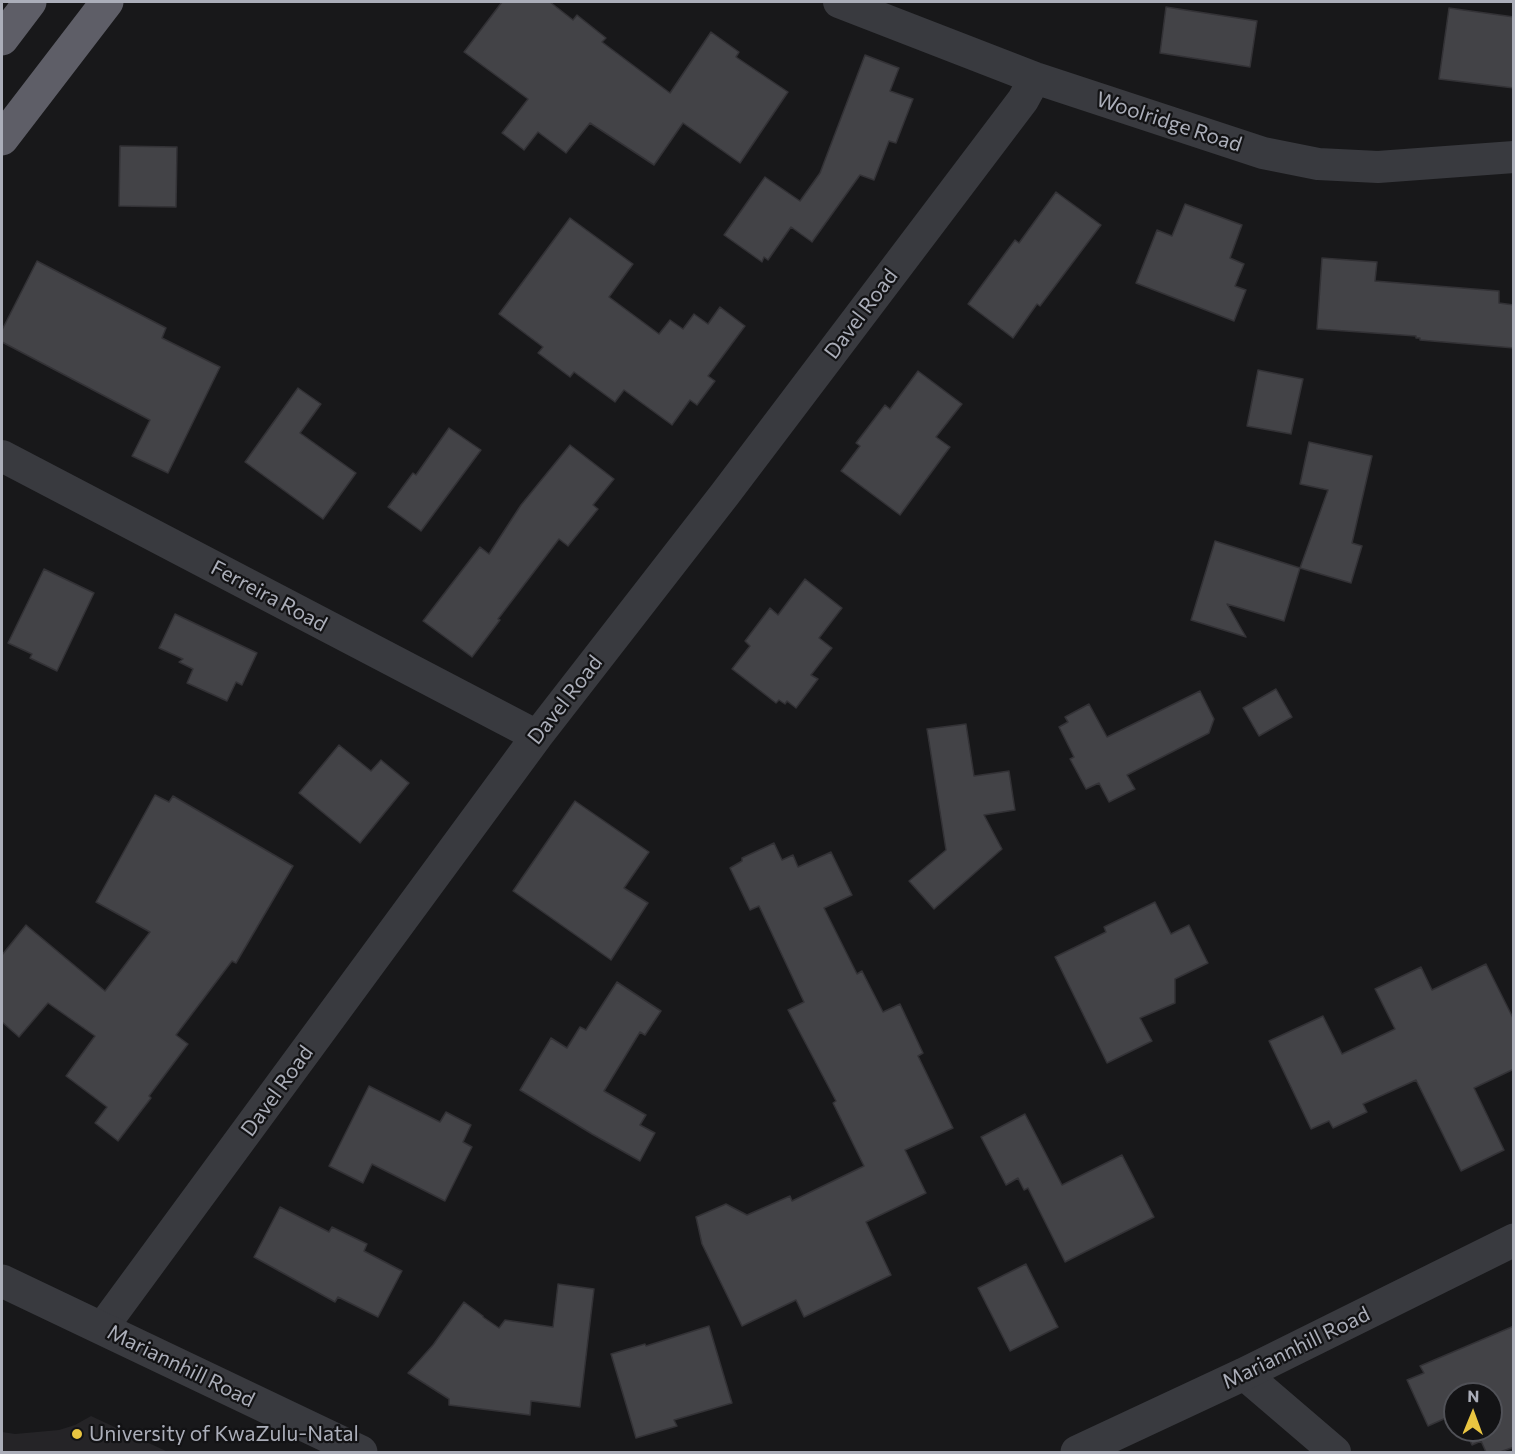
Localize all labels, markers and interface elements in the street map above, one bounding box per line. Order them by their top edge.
street label: Woolridge Road [1093,87,1245,157]
street label: Davel Road [819,264,903,364]
street label: Ferreira Road [207,555,331,637]
street label: Davel Road [522,650,608,750]
street label: Davel Road [236,1041,318,1141]
street label: Mariannhill Road [1218,1301,1374,1395]
street label: Mariannhill Road [103,1319,259,1413]
north arrow [1443,1382,1503,1442]
text: N [1467,1386,1479,1405]
place label: University of KwaZulu-Natal [89,1421,359,1447]
marker: University of KwaZulu-Natal [70,1427,84,1441]

